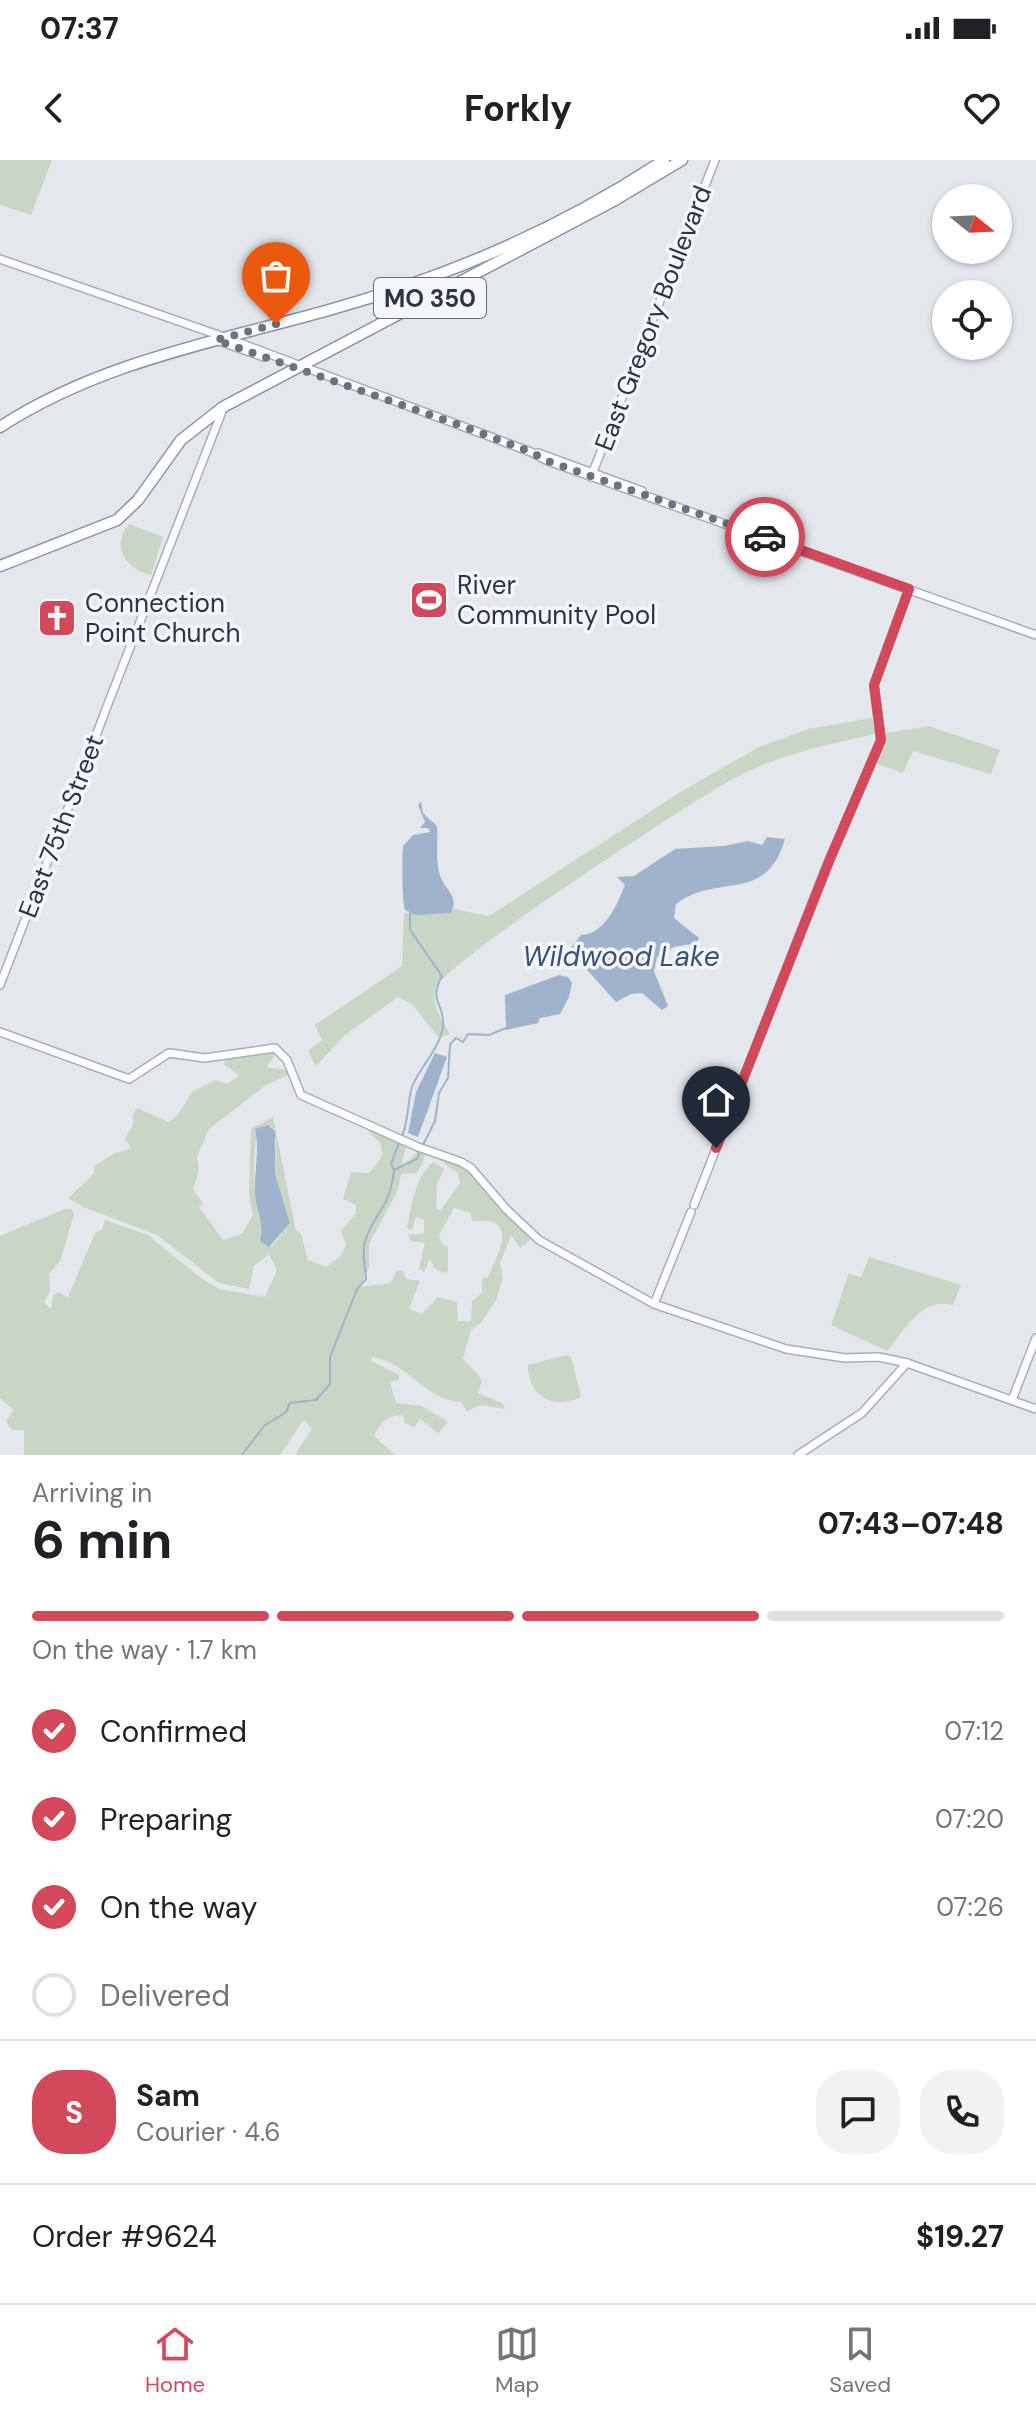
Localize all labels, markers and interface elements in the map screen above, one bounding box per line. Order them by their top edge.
text: 07:37 [40,9,119,48]
text: Forkly [464,85,572,132]
icon: back [32,86,76,130]
icon: heart [960,86,1004,130]
street label: East Gregory Boulevard [587,181,719,455]
north arrow [932,184,1012,264]
map controls [932,184,1012,360]
pin [242,242,310,324]
icon: bag [254,254,298,298]
road number: MO 350 [374,278,486,318]
button: locate [932,280,1012,360]
courier [725,497,805,577]
icon: car [743,515,787,559]
place label: River Community Pool [457,568,656,632]
sports icon: River Community Pool [408,579,450,621]
place label: Connection Point Church [85,586,240,650]
church icon: Connection Point Church [36,597,78,639]
street label: East 75th Street [11,730,111,922]
water label: Wildwood Lake [522,938,720,975]
pin [682,1066,750,1148]
icon: home [694,1078,738,1122]
text: Arriving in [32,1476,152,1510]
text: 07:43–07:48 [818,1504,1004,1543]
text: 6 min [32,1506,172,1574]
text: On the way · 1.7 km [32,1633,257,1667]
icon: check [32,1709,76,1753]
text: Confirmed [100,1712,247,1751]
text: 07:12 [944,1714,1004,1748]
icon: check [32,1797,76,1841]
text: Preparing [100,1800,232,1839]
text: 07:20 [935,1802,1004,1836]
icon: check [32,1885,76,1929]
text: On the way [100,1888,257,1927]
text: 07:26 [936,1890,1004,1924]
text: Delivered [100,1976,230,2015]
button: chat [816,2070,900,2154]
button: phone [920,2070,1004,2154]
text: Sam [136,2076,200,2115]
text: S [65,2093,83,2132]
text: Courier · 4.6 [136,2115,281,2149]
text: Order #9624 [32,2217,217,2256]
text: $19.27 [916,2217,1004,2256]
tab: Home [145,2322,205,2399]
tab: Map [495,2322,539,2399]
tab: Saved [829,2322,891,2399]

